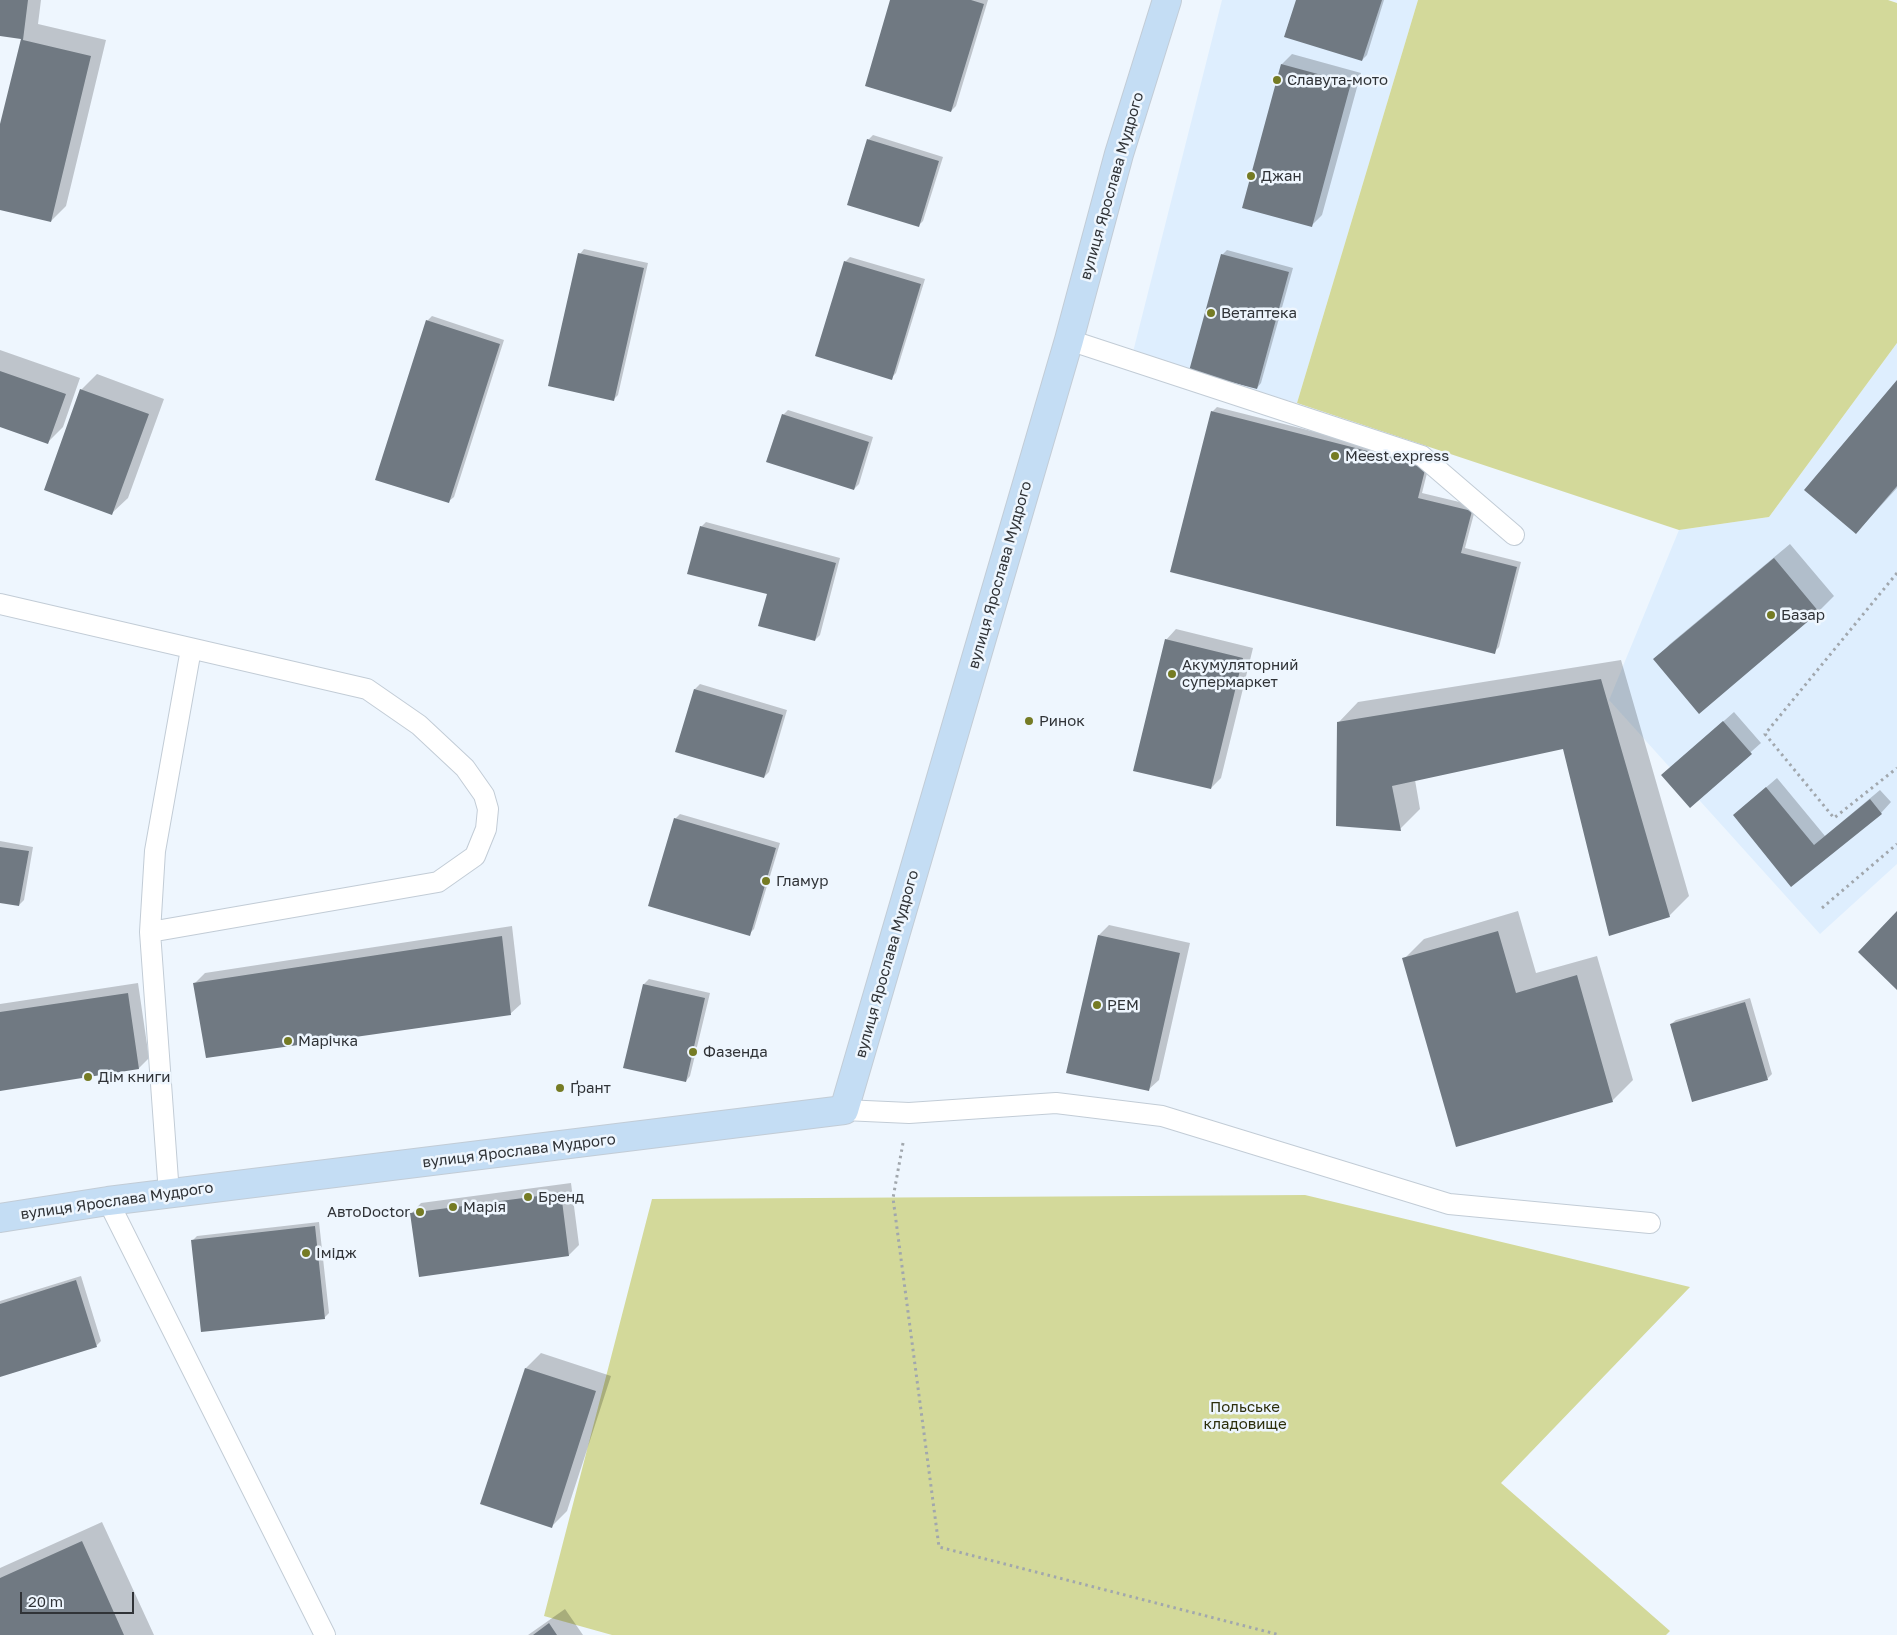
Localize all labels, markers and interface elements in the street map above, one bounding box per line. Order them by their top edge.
place label: Славута-мото [1287,71,1388,89]
marker: Славута-мото [1271,74,1283,86]
street label: вулиця Ярослава Мудрого [1077,90,1147,282]
place label: Джан [1261,167,1302,185]
marker: Джан [1245,170,1257,182]
place label: Ветаптека [1221,304,1297,322]
marker: Ветаптека [1205,307,1217,319]
place label: Meest express [1345,447,1449,465]
marker: Meest express [1329,450,1341,462]
street label: вулиця Ярослава Мудрого [965,479,1035,671]
place label: Базар [1781,606,1825,624]
marker: Базар [1765,609,1777,621]
place label: Акумуляторний супермаркет [1182,656,1298,691]
marker: Акумуляторний супермаркет [1166,668,1178,680]
place label: Ринок [1039,712,1085,730]
marker: Ринок [1023,715,1035,727]
street label: вулиця Ярослава Мудрого [852,868,922,1060]
place label: Гламур [776,872,828,890]
marker: Гламур [760,875,772,887]
place label: РЕМ [1107,996,1139,1014]
marker: РЕМ [1091,999,1103,1011]
place label: Марічка [298,1032,358,1050]
marker: Марічка [282,1035,294,1047]
place label: Фазенда [703,1043,768,1061]
marker: Фазенда [687,1046,699,1058]
place label: Дім книги [98,1068,170,1086]
marker: Дім книги [82,1071,94,1083]
place label: Ґрант [570,1079,611,1097]
marker: Ґрант [554,1082,566,1094]
street label: вулиця Ярослава Мудрого [421,1130,617,1172]
street label: вулиця Ярослава Мудрого [19,1179,215,1223]
place label: Бренд [538,1188,584,1206]
marker: Бренд [522,1191,534,1203]
place label: Марія [463,1198,506,1216]
marker: Марія [447,1201,459,1213]
place label: АвтоDoctor [327,1203,410,1221]
marker: АвтоDoctor [414,1206,426,1218]
place label: Імідж [316,1244,357,1262]
marker: Імідж [300,1247,312,1259]
park label: Польське кладовище [1203,1398,1287,1433]
scale bar [22,1582,136,1614]
text: 20 m [28,1592,63,1610]

